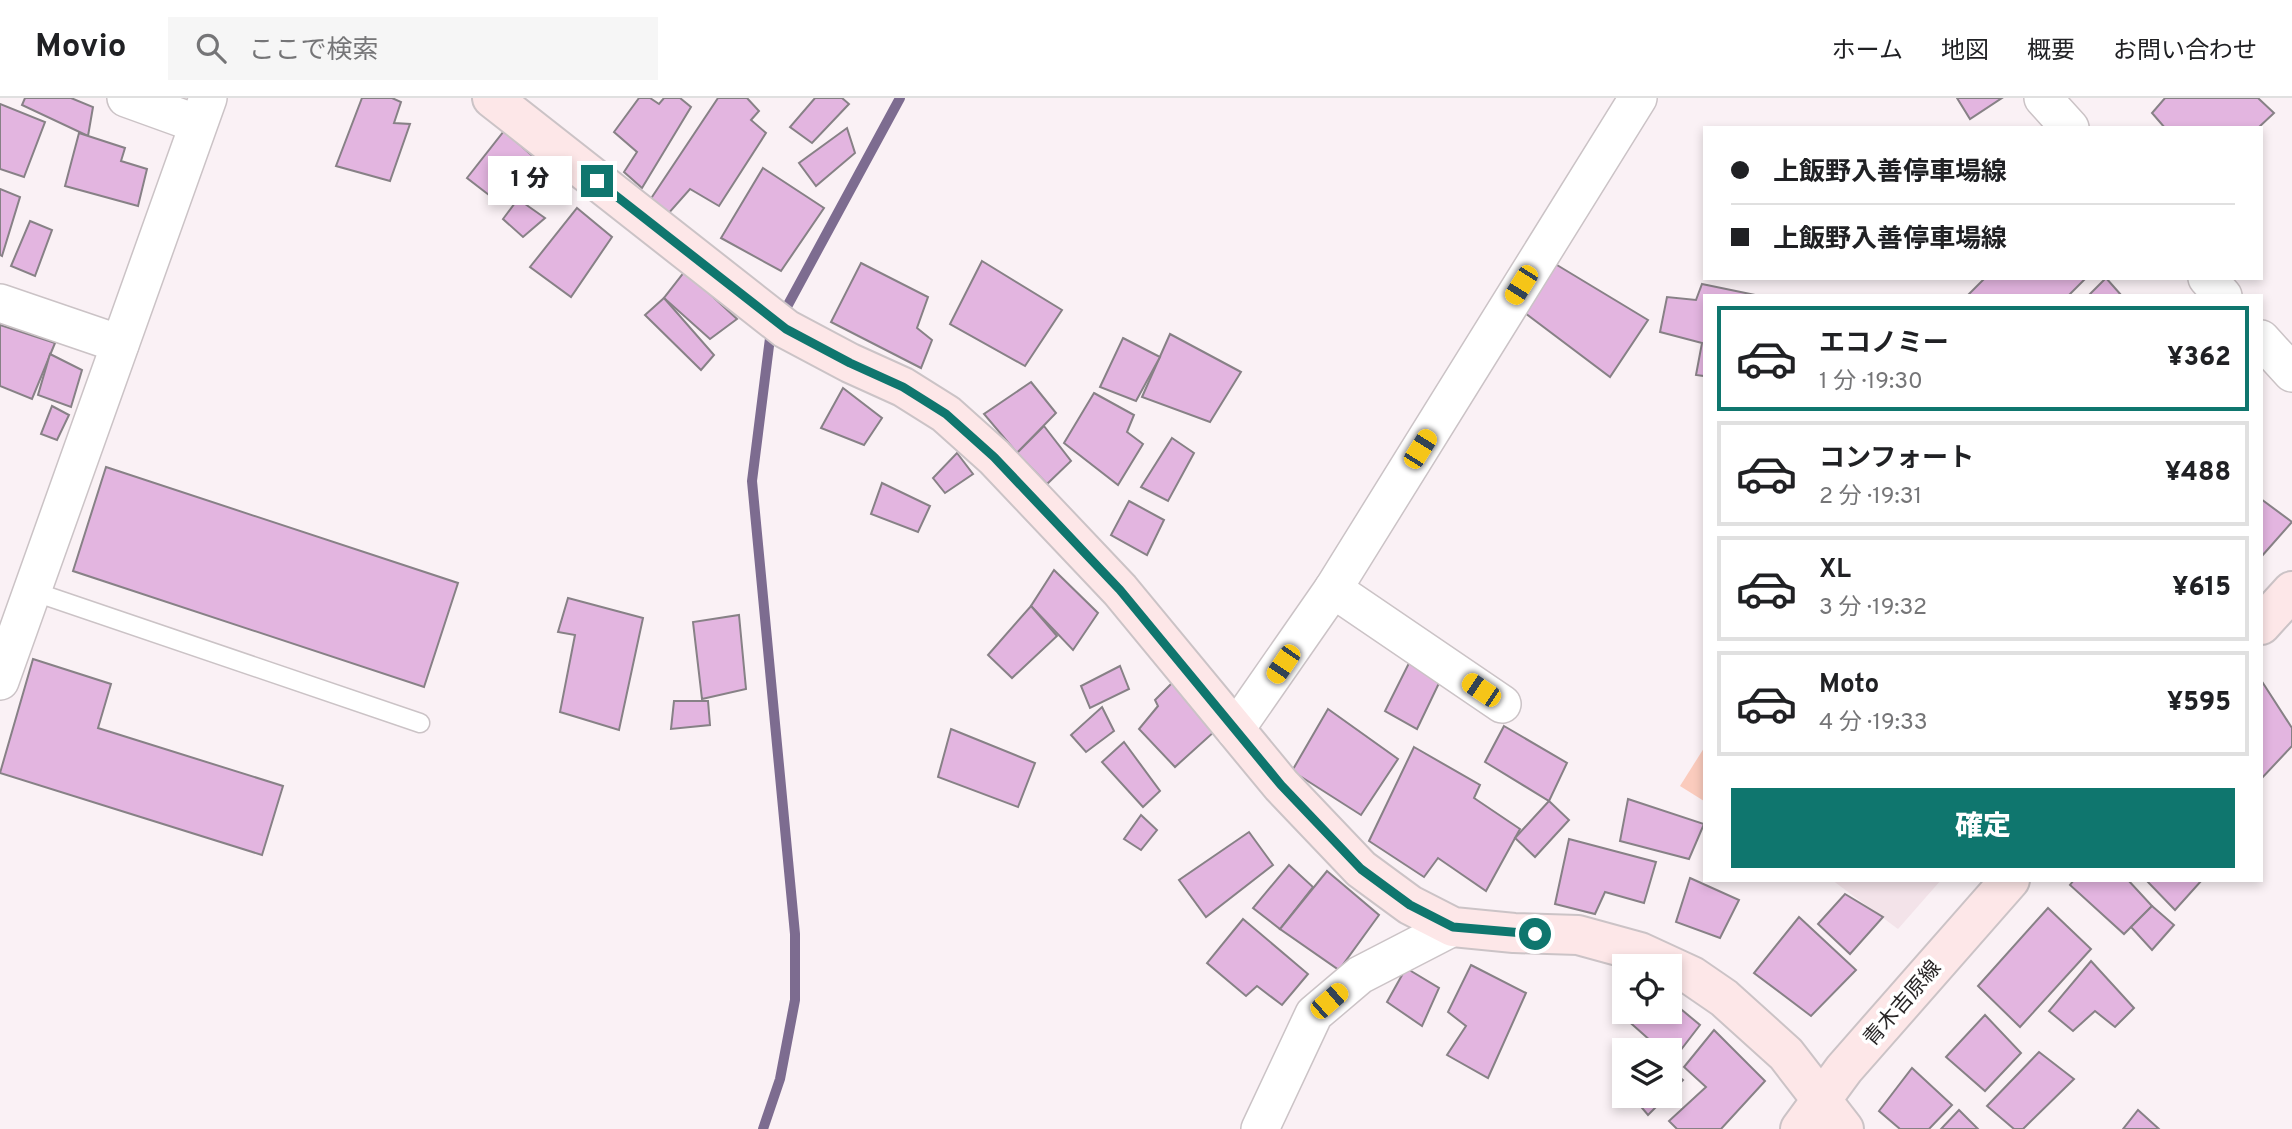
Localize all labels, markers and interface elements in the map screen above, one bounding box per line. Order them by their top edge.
search box [168,17,658,80]
text: Movio [35,27,126,69]
icon: search [192,29,230,67]
text: ここで検索 [248,35,378,68]
text: ホーム [1832,37,1903,67]
text: 地図 [1941,37,1989,67]
text: 概要 [2027,37,2075,67]
text: お問い合わせ [2113,37,2257,67]
callout: 1 分 [489,156,572,206]
text: 上飯野入善停車場線 [1773,157,2007,190]
route end [581,165,613,197]
text: 1 分 [511,166,549,195]
text: 上飯野入善停車場線 [1773,224,2007,257]
car [1501,262,1542,308]
icon: car [1735,327,1798,390]
text: エコノミー [1819,328,1949,361]
text: ¥362 [2167,342,2231,375]
text: 1 分 · 19:30 [1819,368,1923,397]
car [1400,426,1441,472]
icon: car [1735,442,1798,505]
text: コンフォート [1819,443,1974,476]
text: ¥488 [2165,457,2231,490]
text: 2 分 · 19:31 [1819,483,1922,512]
text: XL [1819,554,1851,587]
icon: car [1735,557,1798,620]
text: ¥615 [2172,572,2231,605]
text: 3 分 · 19:32 [1819,594,1927,623]
car [1263,641,1304,687]
text: Moto [1819,669,1879,702]
car [1458,670,1505,710]
icon: car [1735,672,1798,735]
text: ¥595 [2167,687,2231,720]
text: 4 分 · 19:33 [1819,709,1928,738]
button: 確定 [1731,788,2235,868]
route start [1519,918,1551,950]
map controls [1612,954,1682,1108]
button: locate [1612,954,1682,1024]
street label: 青木吉原線 [1859,956,1948,1052]
car [1307,979,1352,1023]
button: layers [1612,1038,1682,1108]

